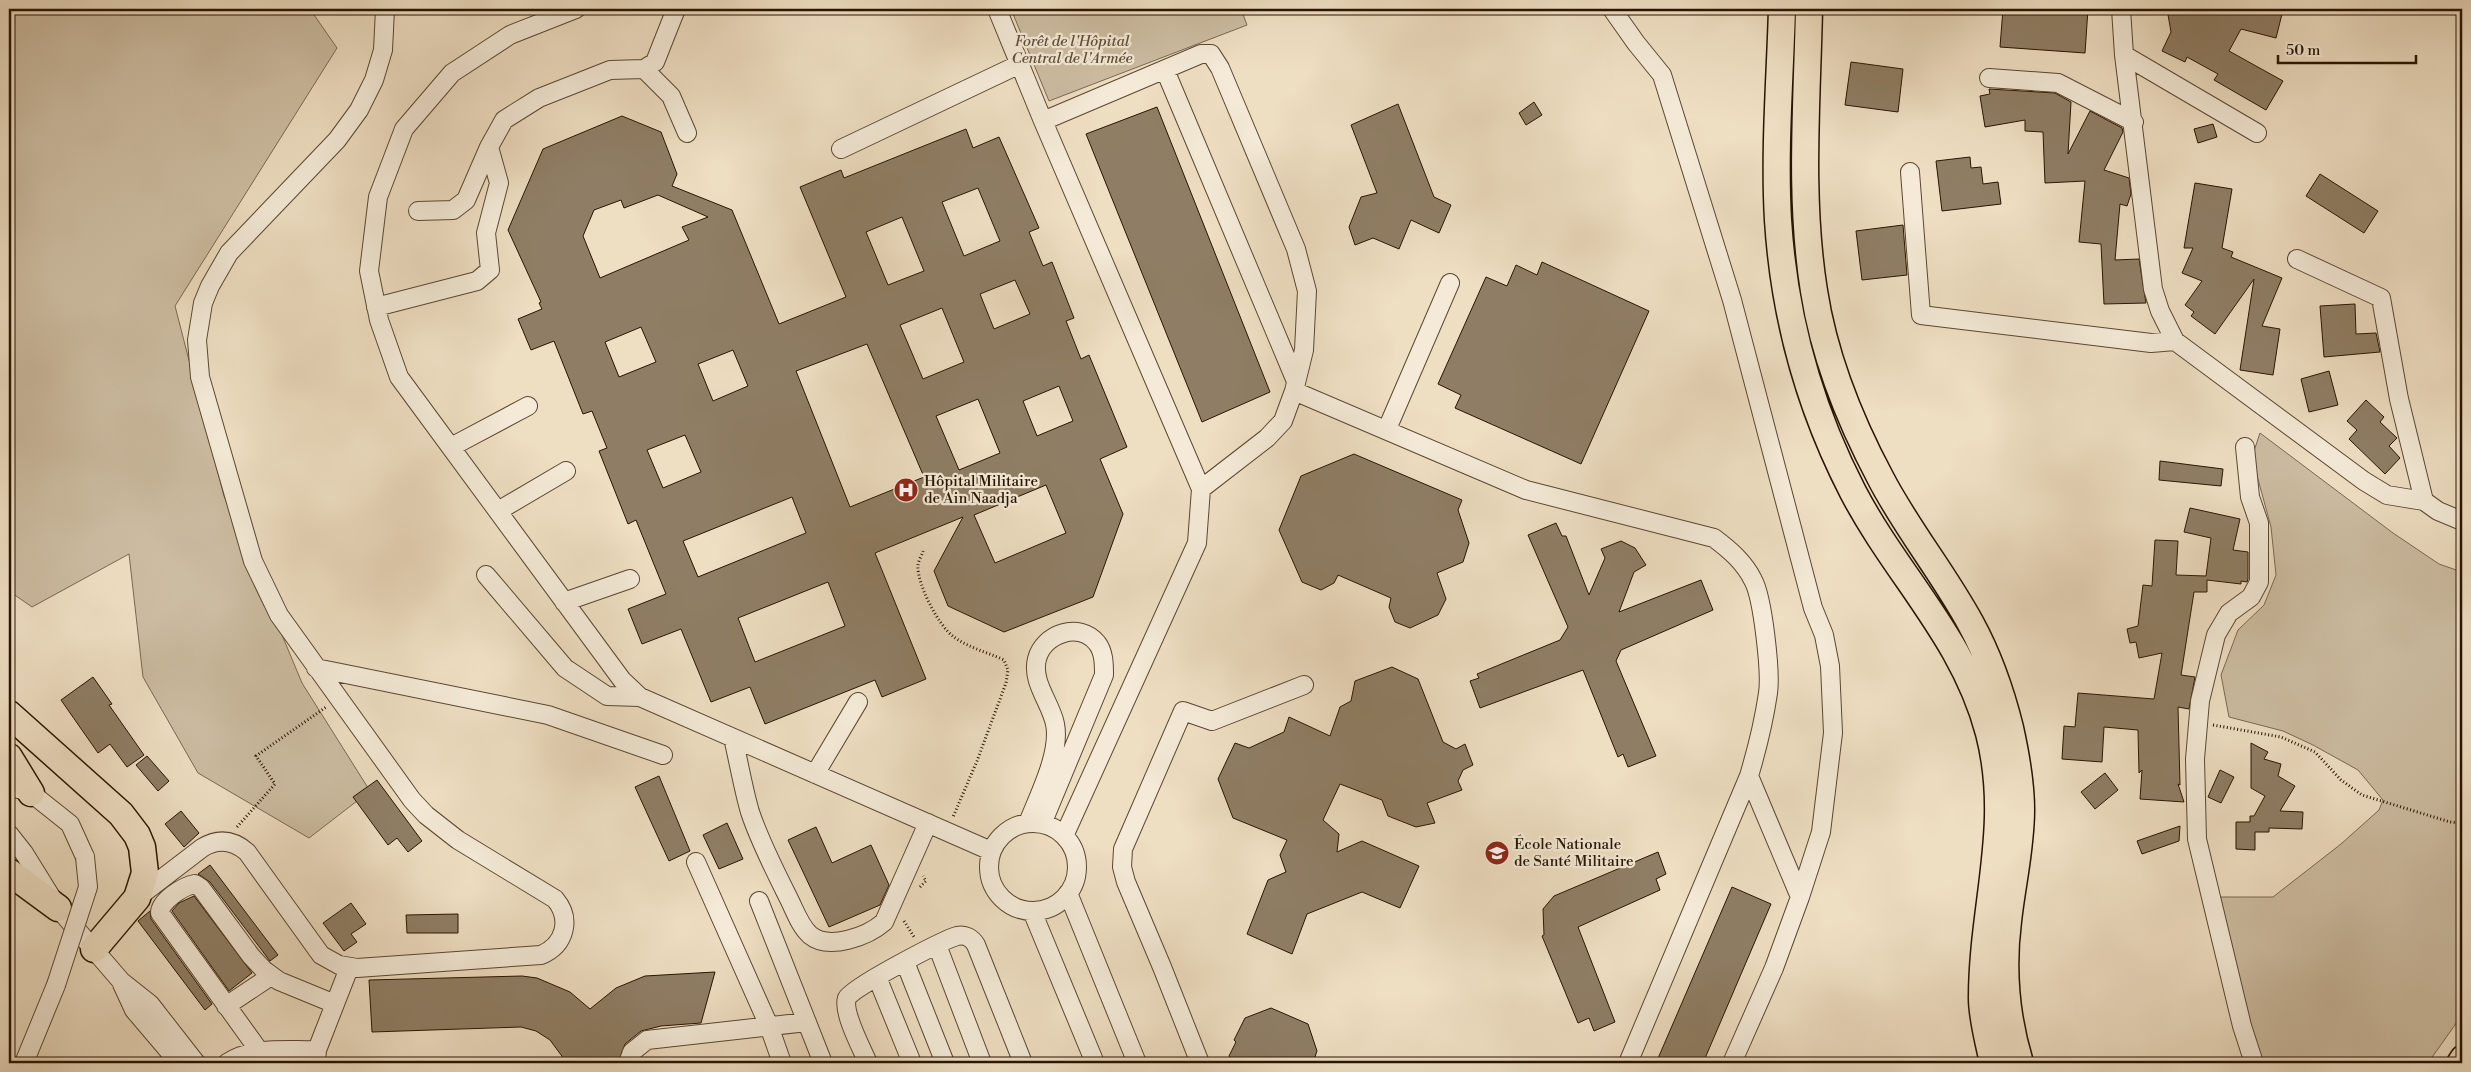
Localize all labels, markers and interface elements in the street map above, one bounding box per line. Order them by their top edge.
park label: Forêt de l'Hôpital Central de l'Armée [1011,32,1133,68]
scale bar [2278,32,2416,64]
text: 50 m [2286,41,2320,60]
place label: Hôpital Militaire de Ain Naadja [924,472,1038,508]
hospital icon: Hôpital Militaire de Ain Naadja [893,477,919,503]
place label: École Nationale de Santé Militaire [1514,834,1634,871]
school or university icon: École Nationale de Santé Militaire [1484,840,1510,866]

